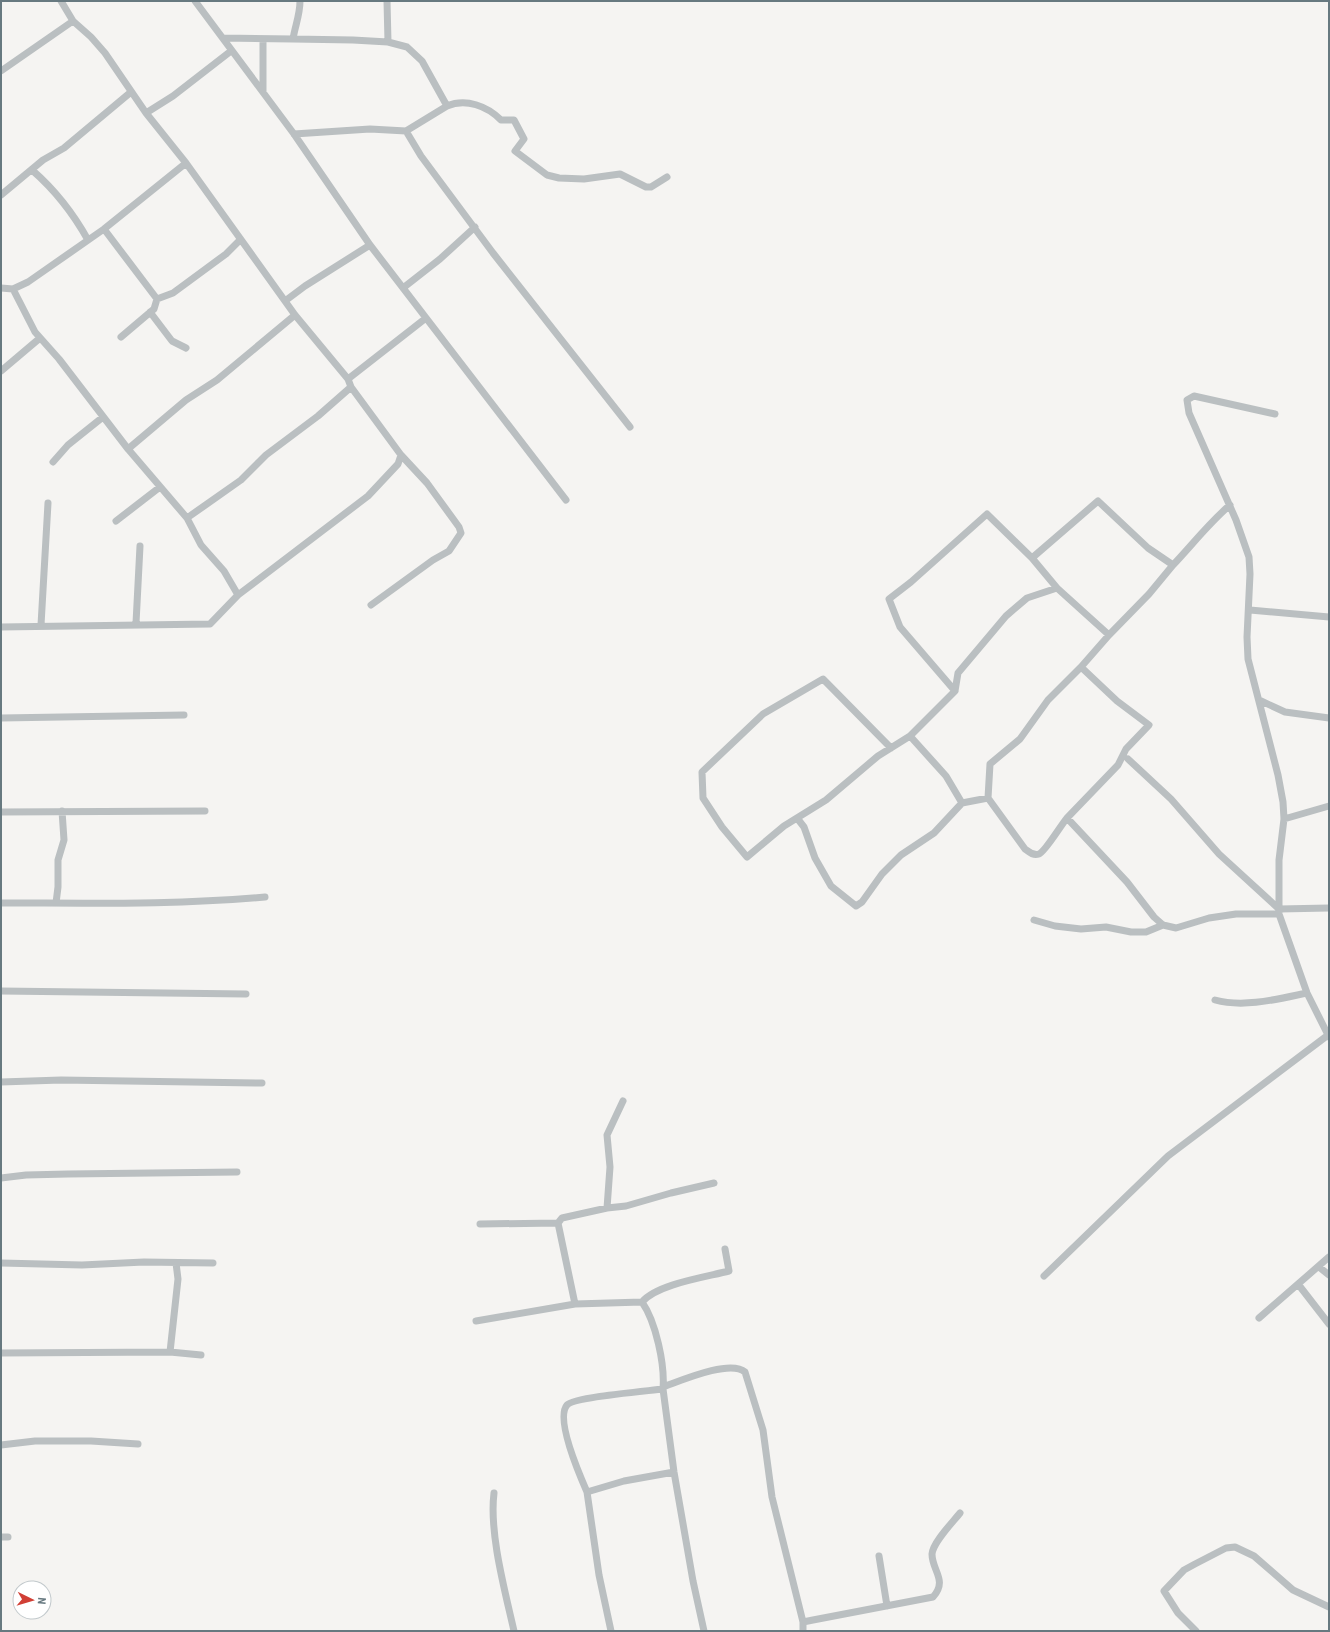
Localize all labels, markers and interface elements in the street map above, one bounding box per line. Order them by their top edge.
north arrow [12,1580,52,1620]
text: N [35,1597,48,1605]

